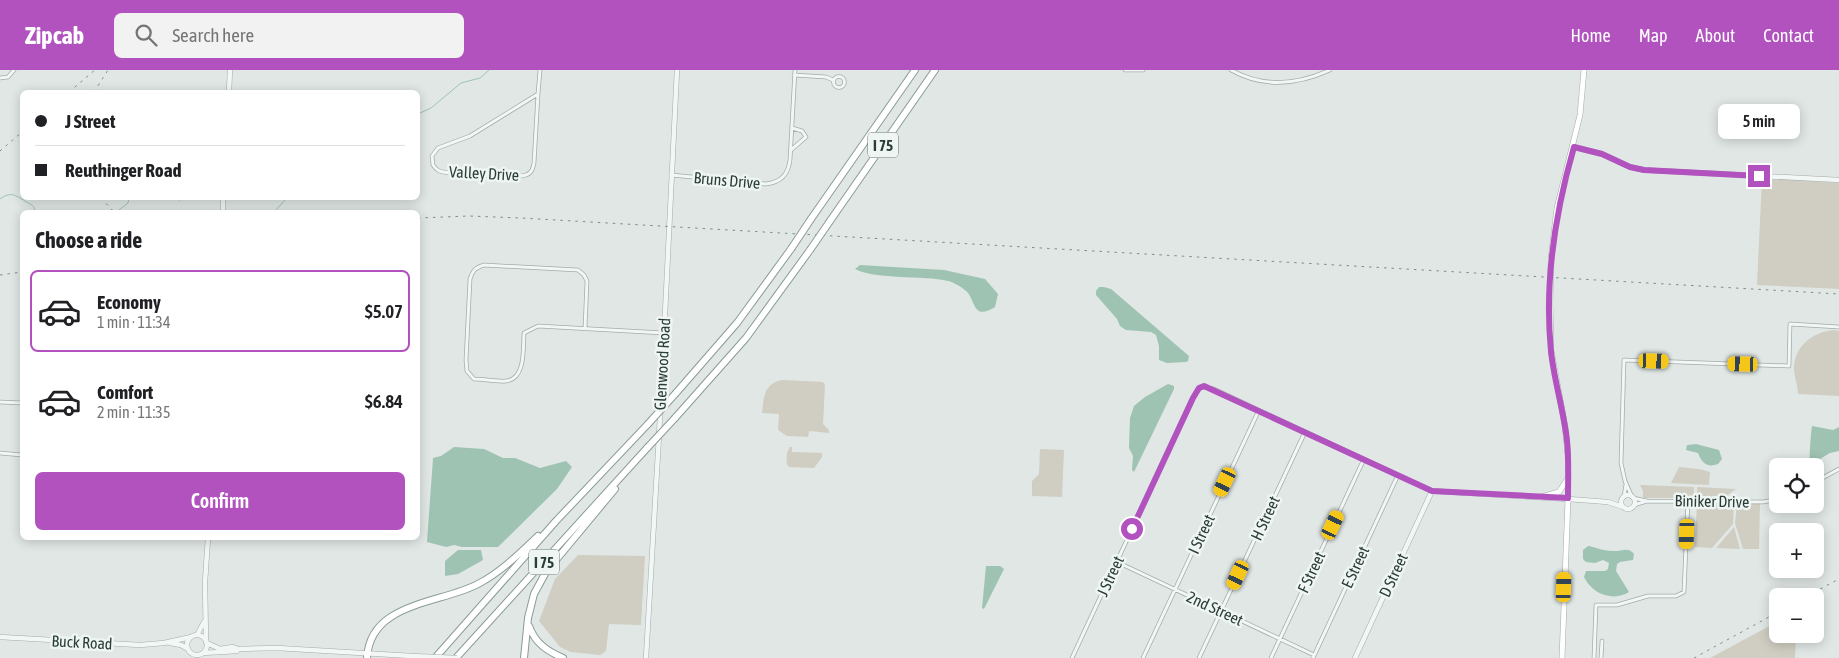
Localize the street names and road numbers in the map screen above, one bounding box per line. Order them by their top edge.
road number: I 75 [868,132,898,158]
street label: Valley Drive [448,162,519,185]
street label: Bruns Drive [693,168,761,192]
street label: Glenwood Road [651,317,673,411]
street label: Biniker Drive [1675,491,1749,511]
street label: H Street [1247,493,1283,543]
street label: I Street [1184,511,1218,557]
street label: E Street [1338,543,1373,591]
street label: F Street [1294,548,1329,596]
road number: I 75 [529,550,559,574]
street label: D Street [1375,550,1411,600]
street label: J Street [1093,553,1127,599]
street label: 2nd Street [1184,587,1246,629]
street label: Buck Road [51,631,113,653]

